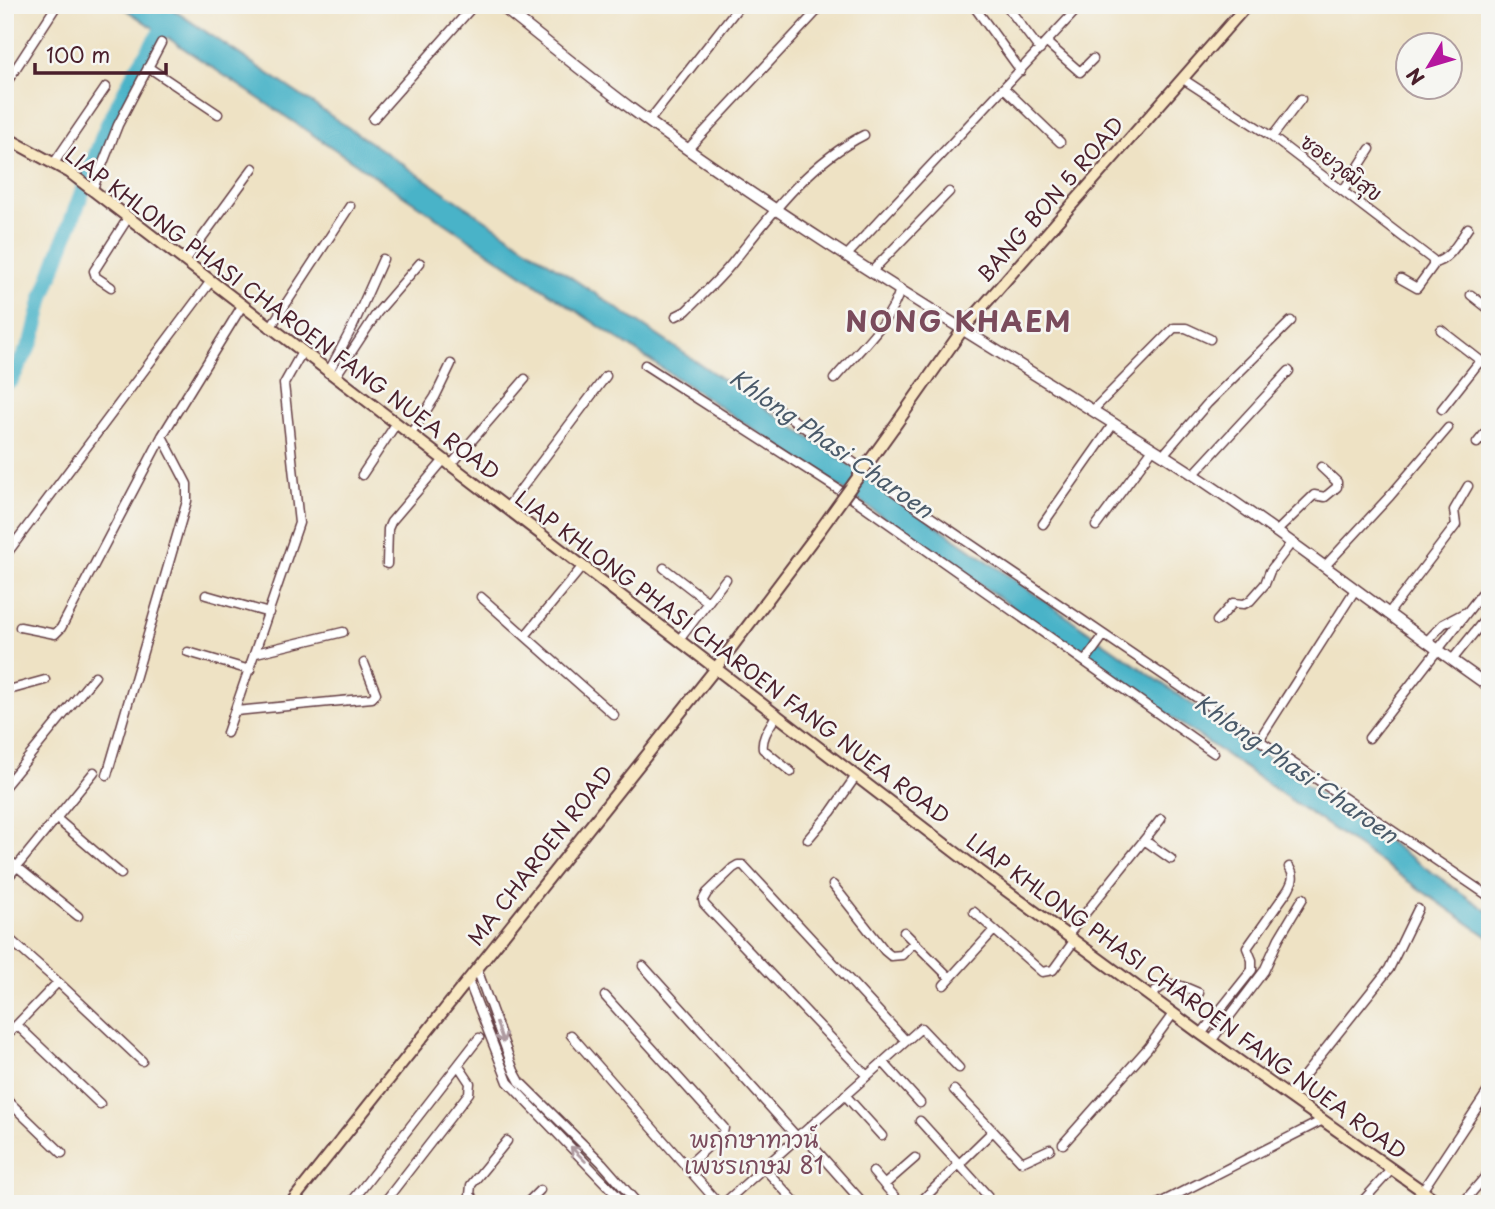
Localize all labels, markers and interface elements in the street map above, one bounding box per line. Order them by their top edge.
scale bar [35,32,166,76]
north arrow [1394,32,1464,102]
text: 100 m [46,38,110,70]
text: N [1399,63,1430,92]
street label: BANG BON 5 ROAD [968,109,1131,289]
street label: ซอยวุฒิสุข [1293,125,1390,210]
street label: LIAP KHLONG PHASI CHAROEN FANG NUEA ROAD [59,138,507,487]
district label: NONG KHAEM [845,299,1073,342]
water label: Khlong Phasi Charoen [723,359,941,527]
street label: LIAP KHLONG PHASI CHAROEN FANG NUEA ROAD [509,482,957,831]
water label: Khlong Phasi Charoen [1188,684,1406,852]
street label: MA CHAROEN ROAD [459,758,620,952]
street label: LIAP KHLONG PHASI CHAROEN FANG NUEA ROAD [960,824,1414,1166]
one-way arrow [495,1022,507,1044]
district label: พฤกษาทาวน์ เพชรเกษม 81 [684,1121,824,1182]
one-way arrow [570,1146,587,1163]

